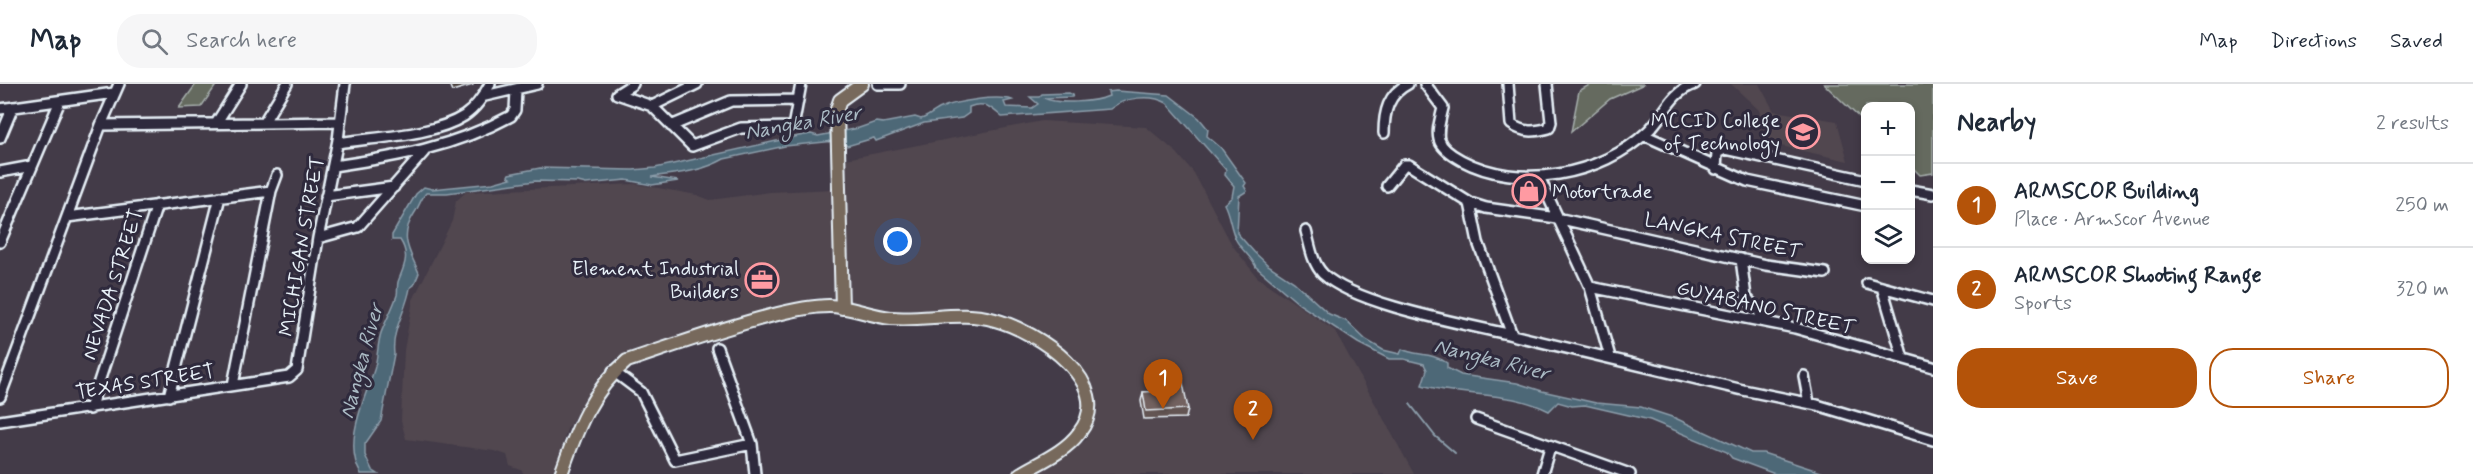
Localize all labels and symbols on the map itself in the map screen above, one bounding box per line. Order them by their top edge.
water label: Nangka River [743,99,866,149]
place label: MCCID College of Technology [1651,108,1780,159]
school or university icon: MCCID College of Technology [1785,114,1821,150]
street label: MICHIGAN STREET [273,154,332,339]
shop icon: Motortrade [1511,173,1547,209]
place label: Motortrade [1552,179,1652,206]
street label: NEVADA STREET [76,206,151,363]
street label: LANGKA STREET [1642,207,1805,267]
your location [883,227,912,256]
place label: Element Industrial Builders [572,256,739,306]
office icon: Element Industrial Builders [744,262,780,298]
street label: GUYABANO STREET [1674,275,1859,342]
water label: Nangka River [333,299,393,422]
water label: Nangka River [1431,332,1554,390]
street label: TEXAS STREET [74,358,217,407]
pin: 1 [1144,360,1182,409]
pin: 2 [1234,390,1272,440]

